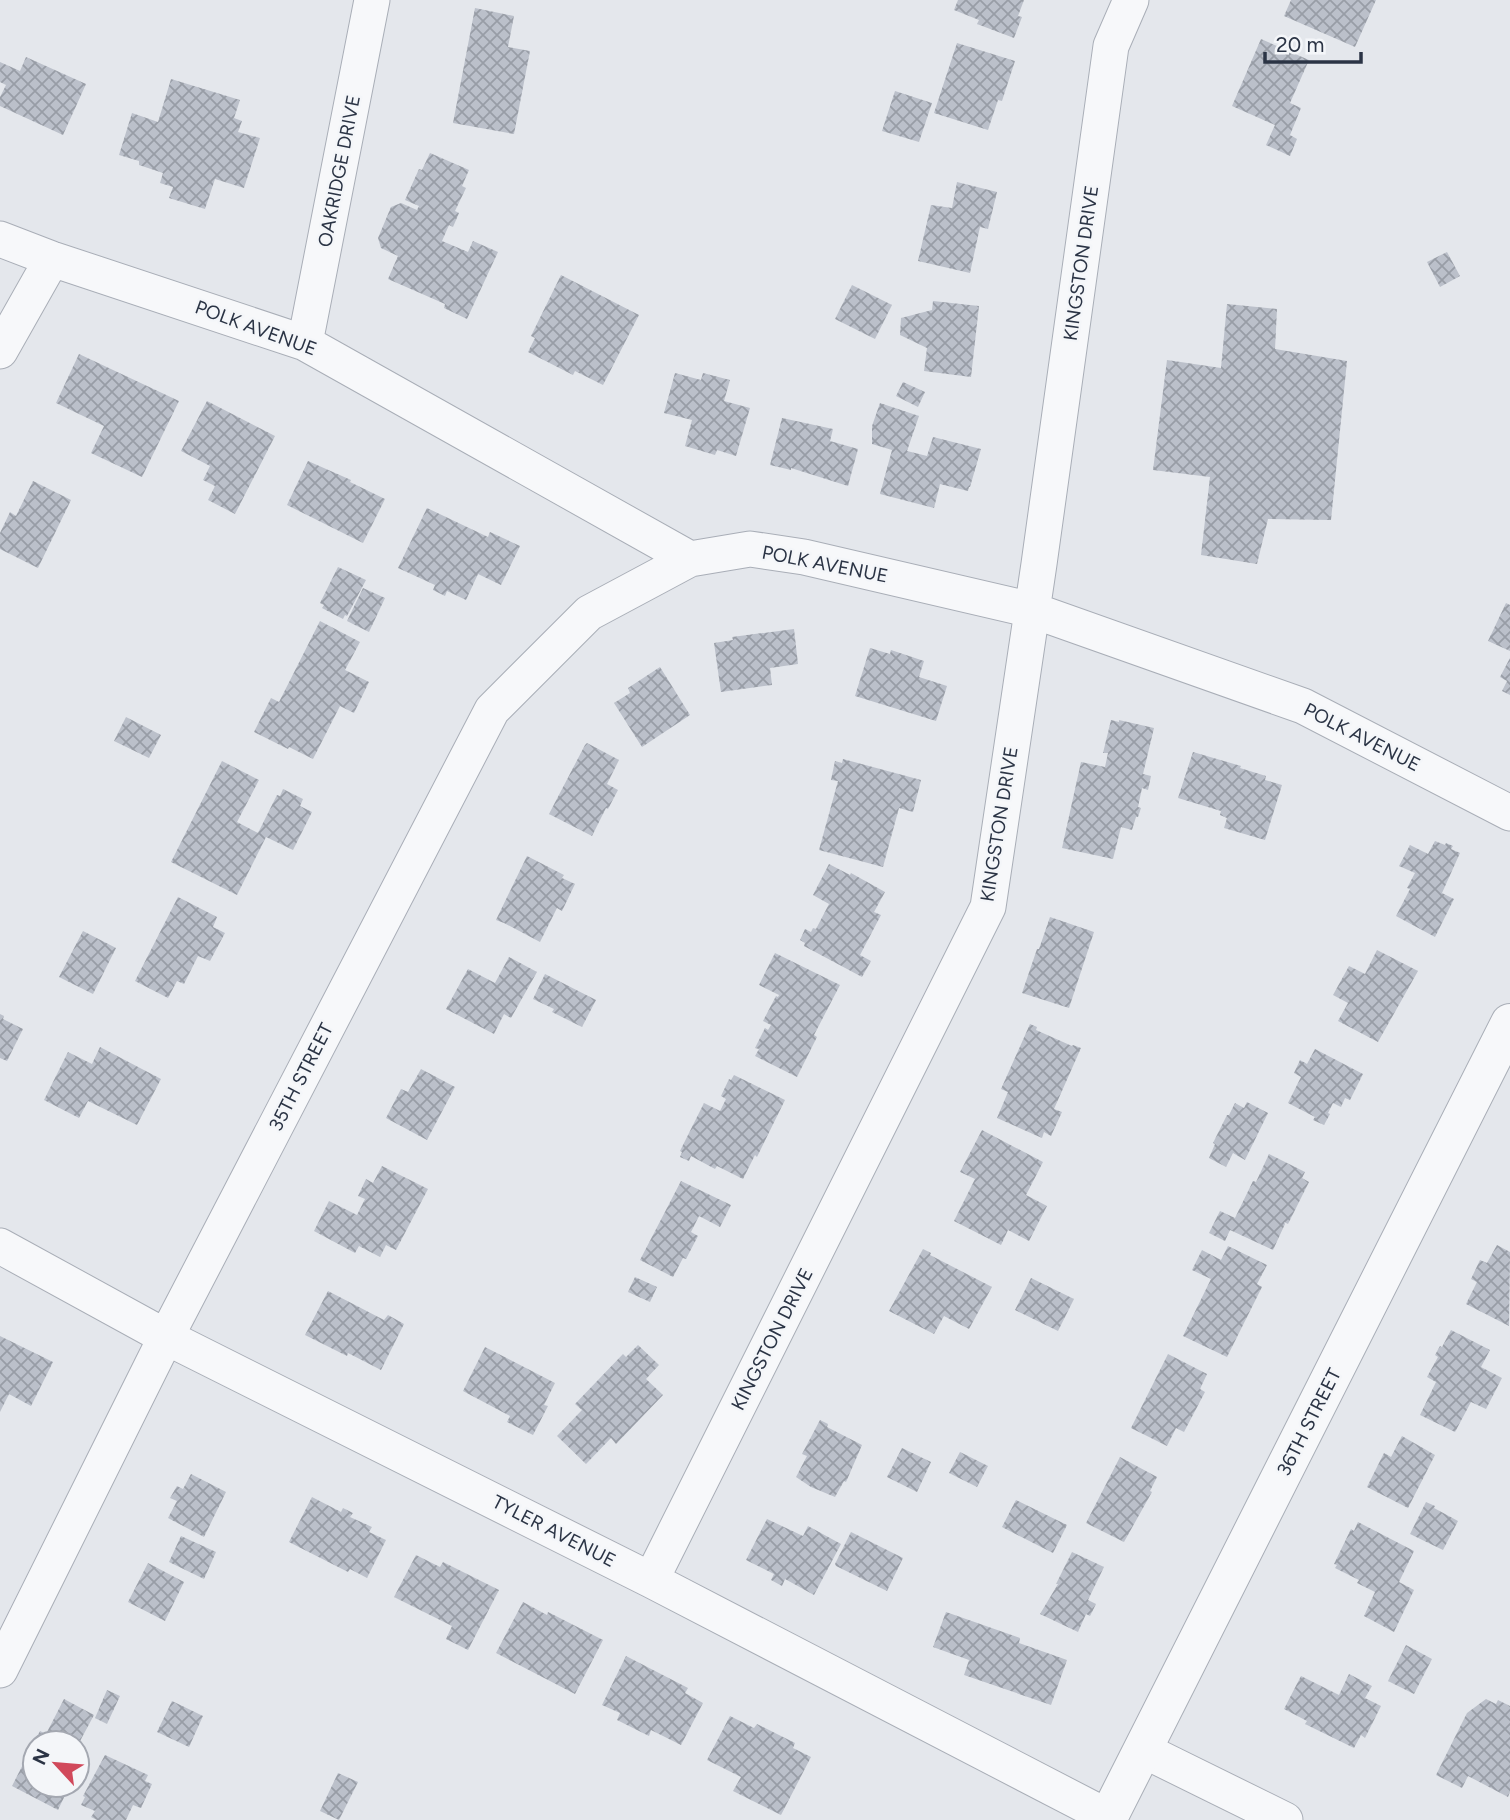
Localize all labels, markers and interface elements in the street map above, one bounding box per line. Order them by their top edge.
scale bar [1265,21,1361,65]
text: 20 m [1276,32,1324,57]
street label: OAKRIDGE DRIVE [313,93,365,249]
street label: KINGSTON DRIVE [1059,184,1103,342]
street label: POLK AVENUE [192,295,320,361]
street label: POLK AVENUE [760,541,890,587]
street label: POLK AVENUE [1300,698,1424,776]
street label: KINGSTON DRIVE [975,745,1023,903]
street label: 35TH STREET [264,1019,338,1135]
street label: KINGSTON DRIVE [726,1264,818,1414]
street label: 36TH STREET [1272,1364,1346,1480]
street label: TYLER AVENUE [488,1490,620,1572]
north arrow [21,1729,91,1799]
text: N [28,1745,55,1768]

